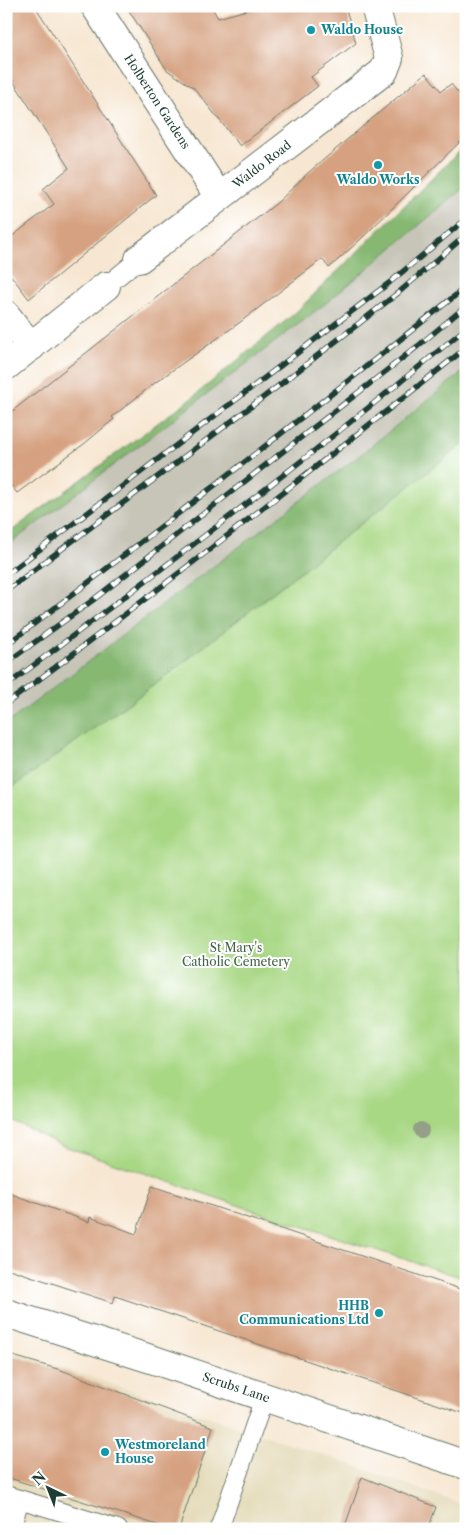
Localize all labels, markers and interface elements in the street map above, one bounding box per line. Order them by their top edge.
place label: Waldo House [320,22,403,37]
marker: Waldo House [305,24,317,36]
street label: Holberton Gardens [121,51,194,152]
street label: Waldo Road [229,137,294,192]
marker: Waldo Works [372,159,384,171]
place label: Waldo Works [336,172,420,187]
park label: St Mary's Catholic Cemetery [182,940,290,969]
place label: HHB Communications Ltd [239,1298,369,1327]
marker: HHB Communications Ltd [373,1307,385,1319]
street label: Scrubs Lane [201,1369,272,1406]
place label: Westmoreland House [114,1437,206,1466]
marker: Westmoreland House [99,1446,111,1458]
north arrow [22,1462,72,1512]
text: N [29,1468,50,1489]

